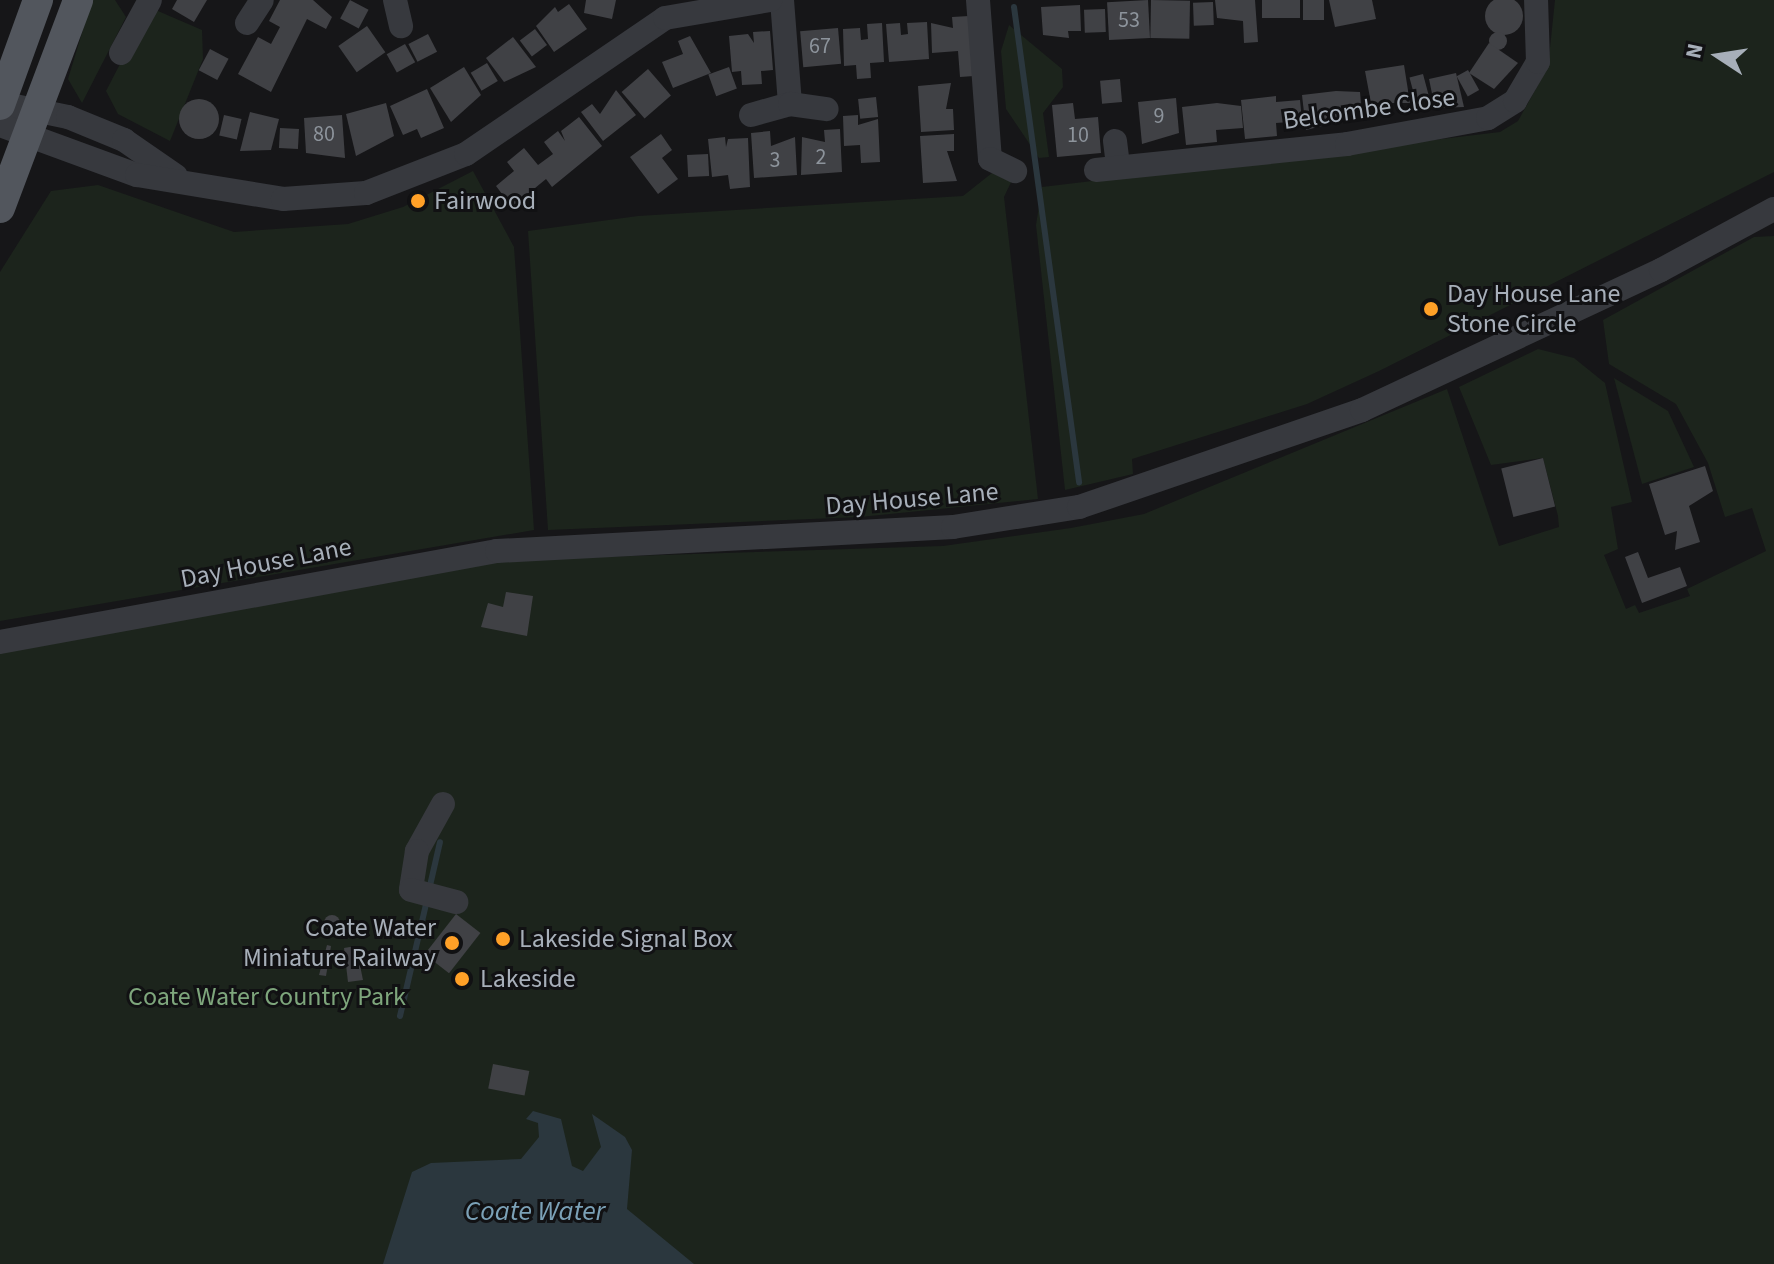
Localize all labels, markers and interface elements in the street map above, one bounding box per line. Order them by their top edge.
house number: 53 [1118,8,1140,34]
north arrow [1678,16,1758,96]
house number: 67 [809,34,831,60]
text: N [1677,41,1712,62]
street label: Belcombe Close [1281,81,1457,137]
house number: 9 [1154,104,1164,130]
house number: 80 [313,122,335,148]
house number: 10 [1067,123,1089,149]
house number: 2 [816,145,826,171]
house number: 3 [770,148,780,174]
place label: Fairwood [434,185,536,217]
marker: Fairwood [409,192,427,210]
place label: Day House Lane Stone Circle [1447,278,1620,340]
marker: Day House Lane Stone Circle [1422,300,1440,318]
street label: Day House Lane [824,476,1000,522]
street label: Day House Lane [178,531,354,595]
place label: Coate Water Miniature Railway [243,912,436,974]
place label: Lakeside Signal Box [519,923,733,955]
marker: Lakeside Signal Box [494,930,512,948]
marker: Coate Water Miniature Railway [443,934,461,952]
place label: Lakeside [480,963,576,995]
marker: Lakeside [451,968,473,990]
park label: Coate Water Country Park [128,981,406,1013]
water label: Coate Water [465,1194,605,1228]

